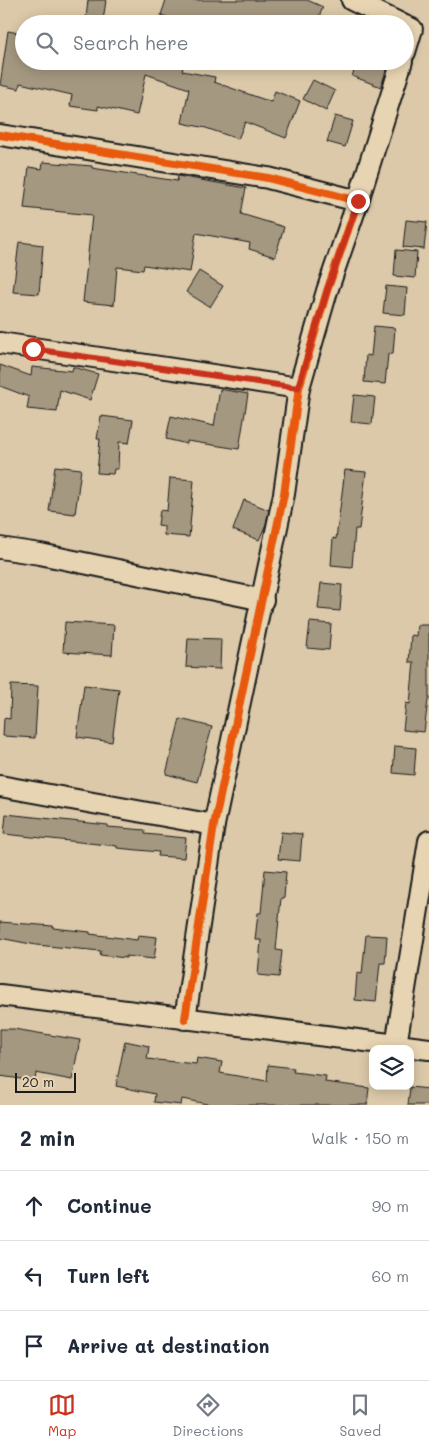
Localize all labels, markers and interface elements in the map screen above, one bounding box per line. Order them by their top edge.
search box [15,15,414,70]
icon: search [33,29,61,57]
text: Search here [73,30,189,55]
route end [347,190,370,213]
route start [22,338,45,361]
map controls [369,1045,414,1090]
button: layers [369,1045,414,1090]
scale bar [15,1070,76,1093]
text: 20 m [22,1072,54,1091]
text: 2 min [20,1124,75,1151]
text: Walk · 150 m [311,1127,409,1148]
icon: ahead [20,1192,48,1220]
text: Continue [67,1193,152,1218]
text: 90 m [372,1195,409,1216]
icon: left [20,1262,48,1290]
text: Turn left [67,1263,150,1288]
text: 60 m [372,1265,409,1286]
icon: arrive [20,1332,48,1360]
text: Arrive at destination [67,1333,270,1358]
tab: Map [48,1391,76,1440]
tab: Directions [172,1391,244,1440]
tab: Saved [339,1391,381,1440]

